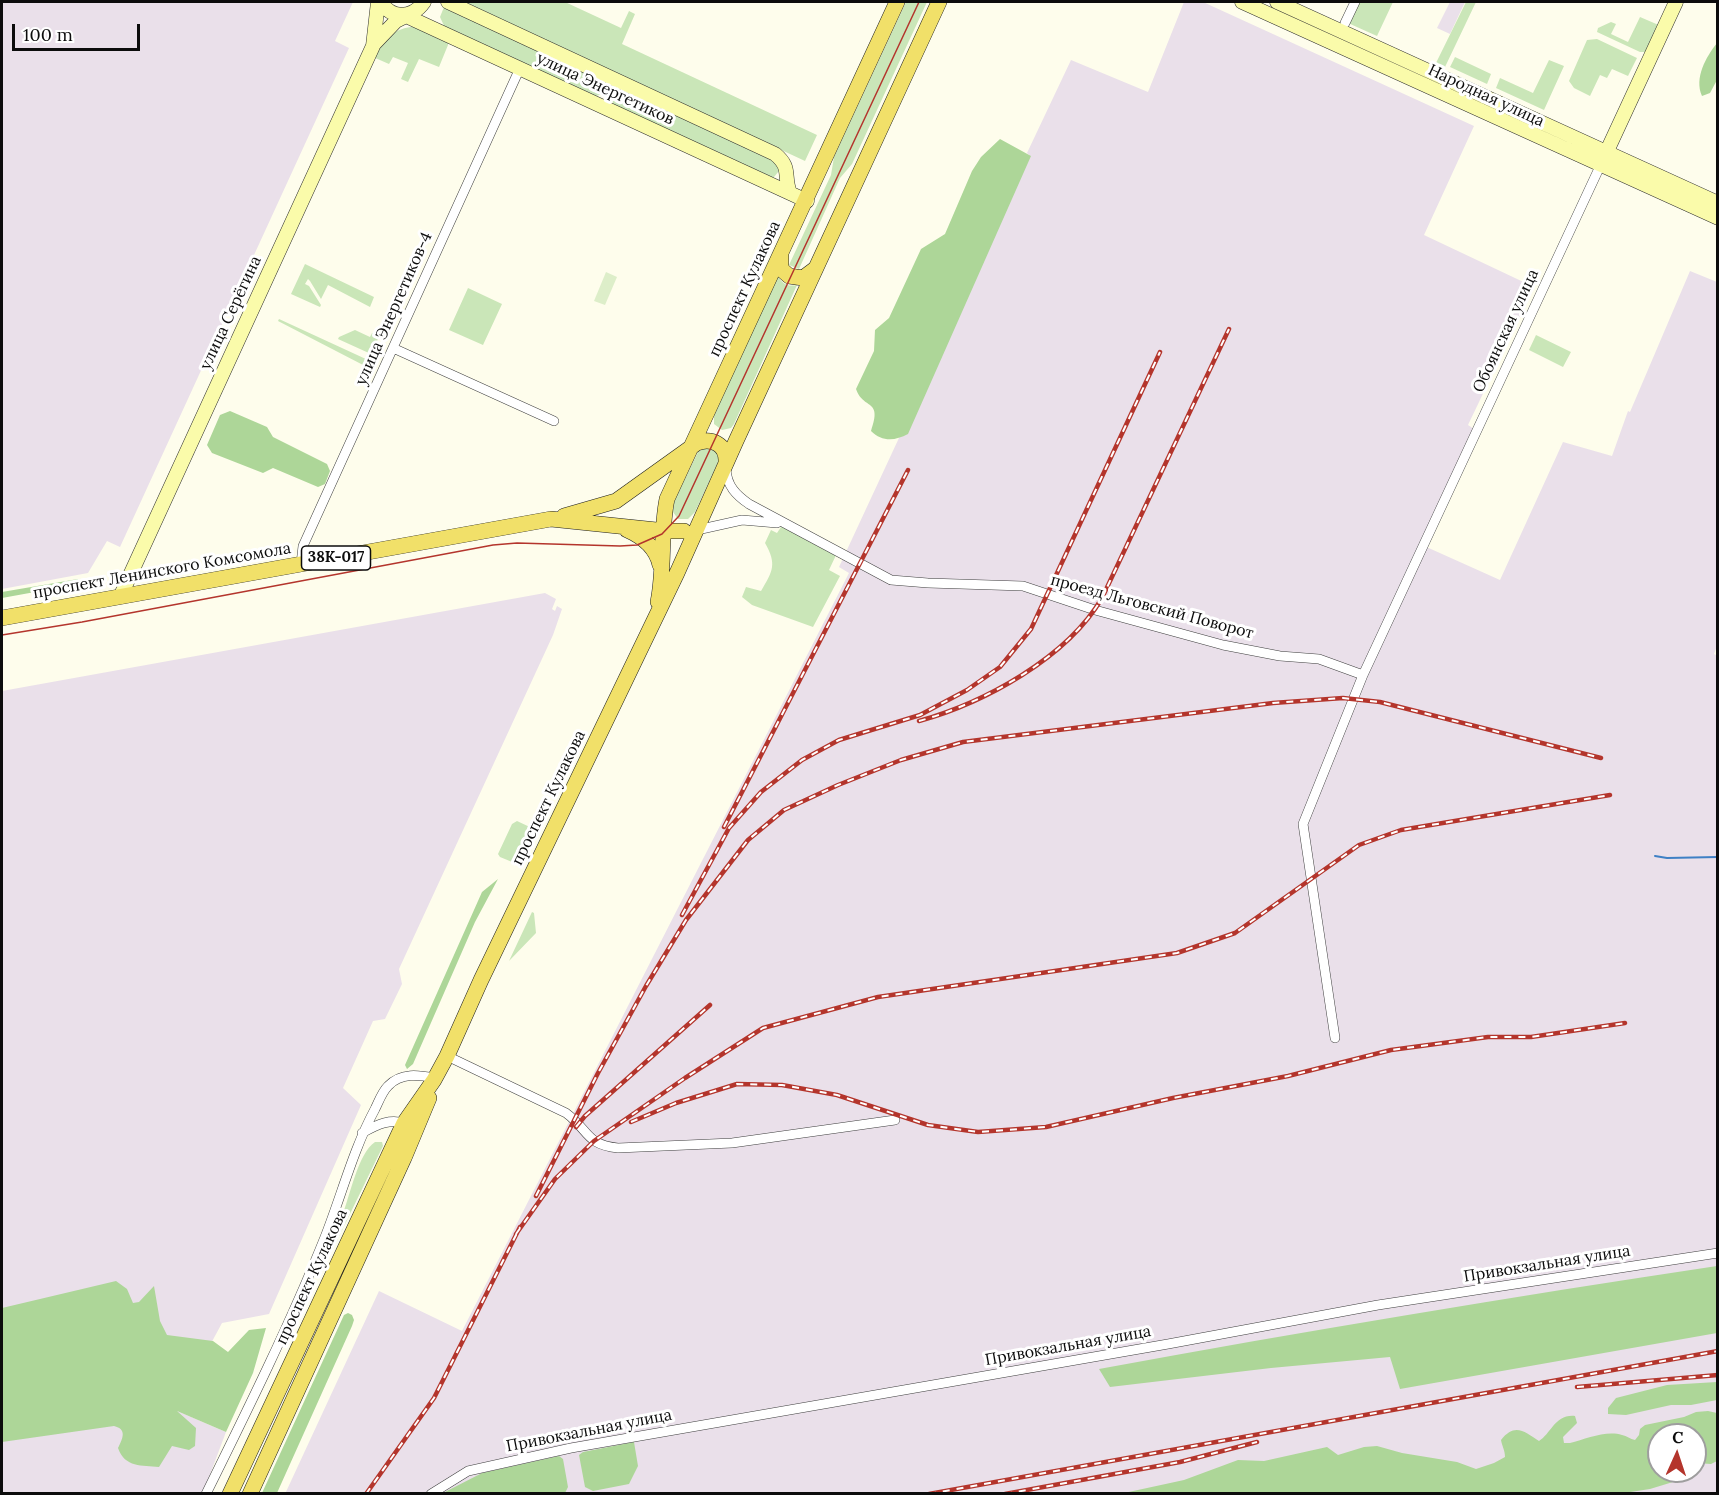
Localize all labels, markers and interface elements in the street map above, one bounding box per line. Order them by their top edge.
scale bar [15,12,142,50]
text: 100 m [23,23,73,46]
street label: улица Энергетиков [533,49,677,129]
street label: Народная улица [1425,61,1547,131]
street label: проспект Кулакова [705,218,785,360]
street label: улица Энергетиков-4 [352,229,436,389]
street label: улица Серёгина [196,253,266,373]
street label: Обоянская улица [1469,266,1543,396]
street label: проспект Ленинского Комсомола [32,539,292,603]
road number: 38К-017 [302,546,370,570]
street label: проезд Льговский Поворот [1048,571,1256,643]
street label: проспект Кулакова [508,727,590,869]
street label: проспект Кулакова [272,1206,352,1348]
street label: Привокзальная улица [1462,1241,1632,1287]
street label: Привокзальная улица [983,1322,1153,1370]
street label: Привокзальная улица [505,1406,673,1456]
north arrow [1647,1423,1707,1483]
text: С [1672,1427,1684,1447]

